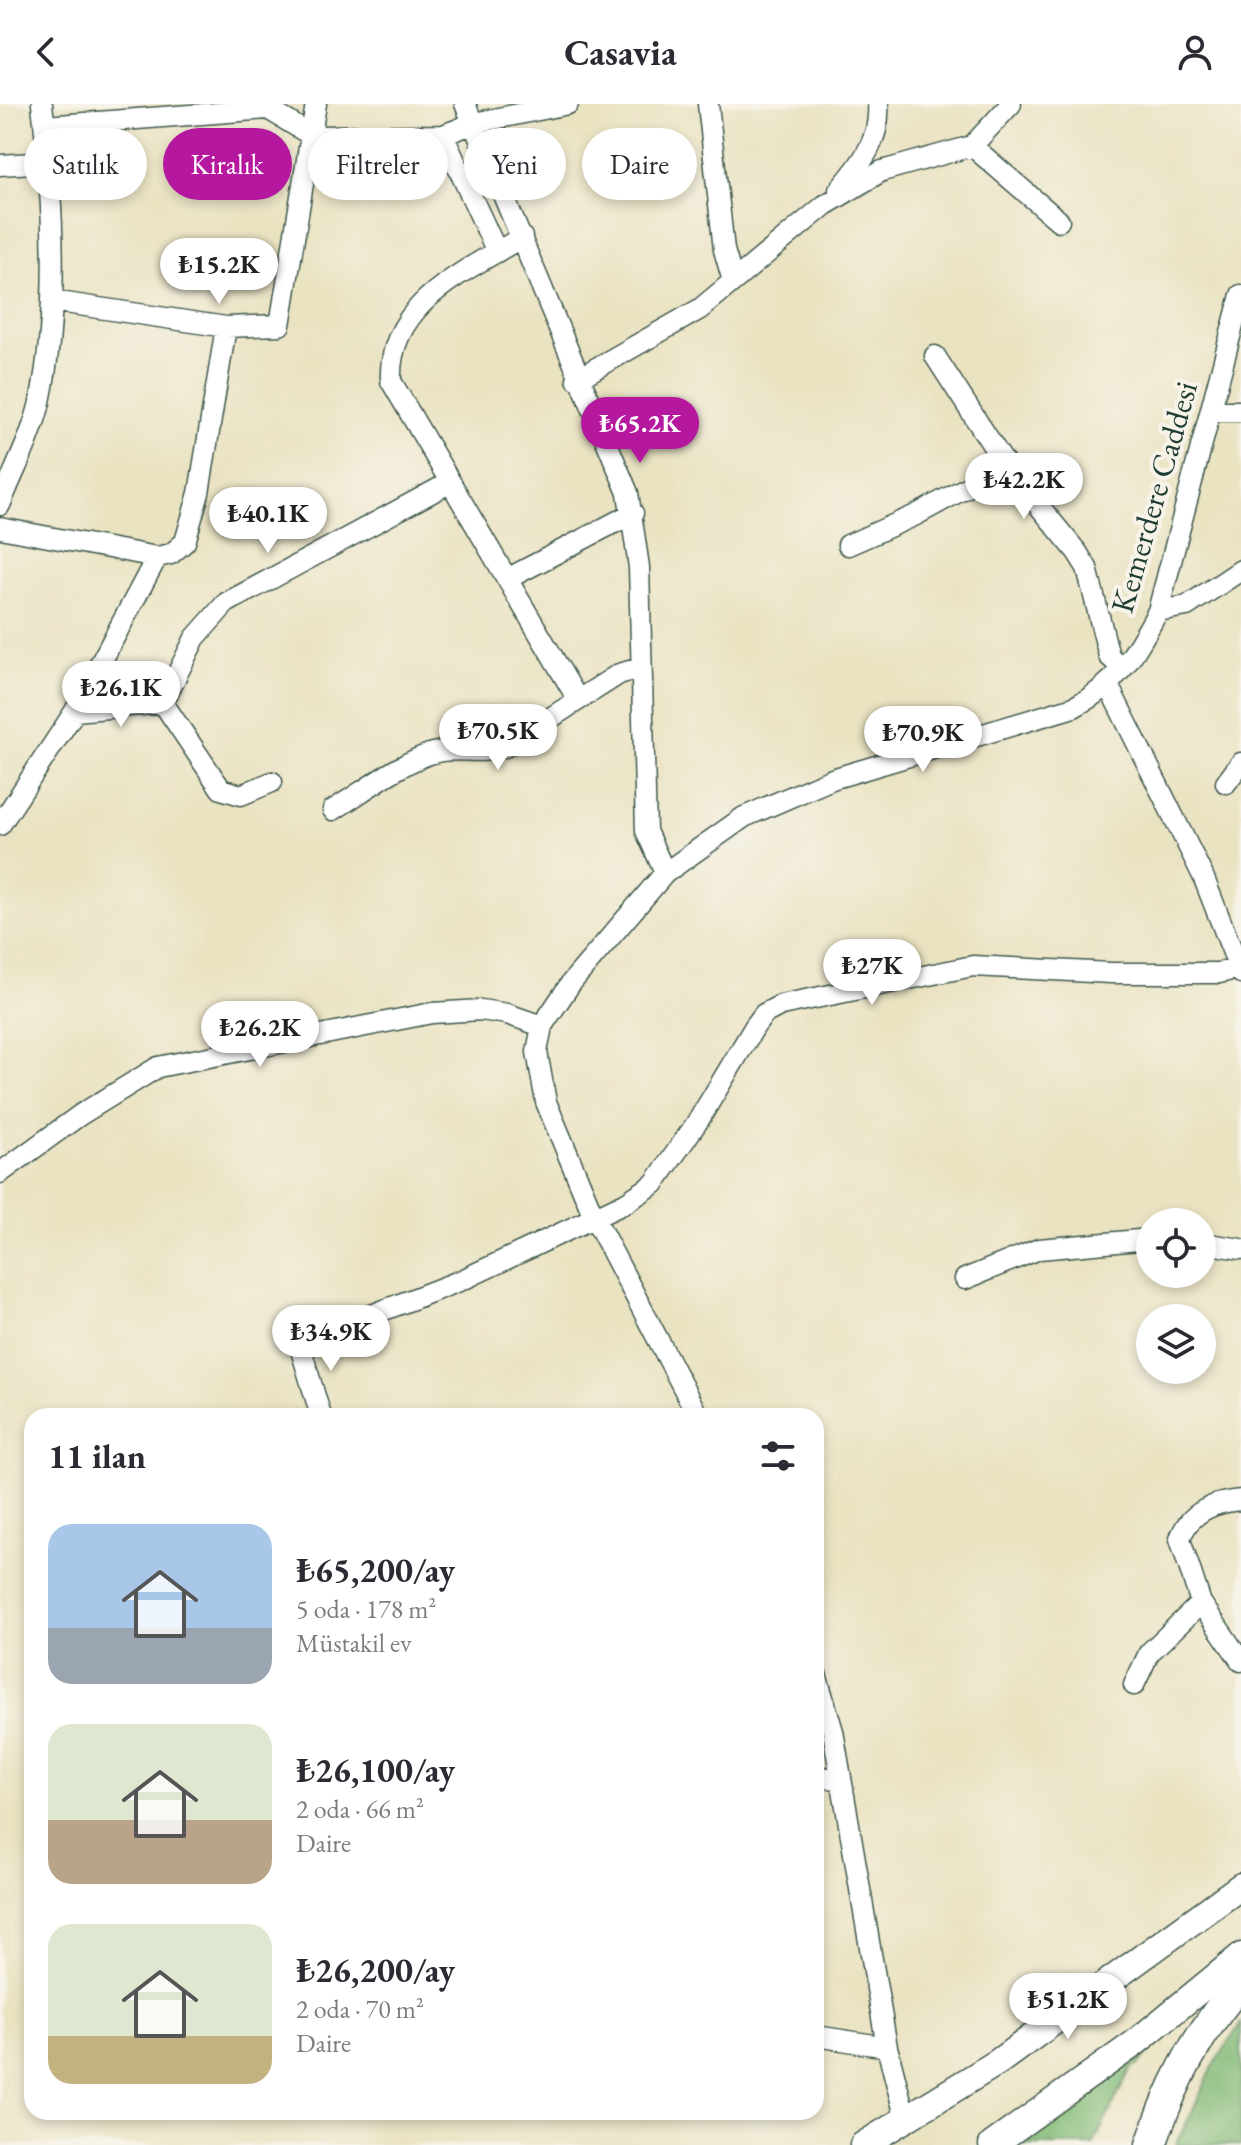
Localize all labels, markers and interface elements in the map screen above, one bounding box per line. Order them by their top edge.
text: Casavia [564,29,677,76]
icon: back [24,30,68,74]
icon: person [1173,30,1217,74]
chip: Satılık [24,128,147,200]
chip: Kiralık [163,128,292,200]
chip: Filtreler [308,128,448,200]
chip: Yeni [464,128,566,200]
chip: Daire [582,128,697,200]
pin: ₺15.2K [154,238,284,306]
text: ₺15.2K [178,247,260,281]
street label: Kemerdere Caddesi [1101,376,1207,618]
pin: ₺65.2K [575,397,705,465]
text: ₺65.2K [599,406,681,440]
pin: ₺42.2K [959,453,1089,521]
text: ₺42.2K [983,462,1065,496]
pin: ₺40.1K [203,487,333,555]
text: ₺40.1K [227,496,309,530]
pin: ₺26.1K [56,661,186,729]
text: ₺26.1K [80,670,162,704]
pin: ₺70.5K [433,704,563,772]
pin: ₺70.9K [858,706,988,774]
text: ₺70.5K [457,713,539,747]
text: ₺70.9K [882,715,964,749]
pin: ₺27K [825,939,919,1007]
text: ₺27K [841,948,903,982]
pin: ₺26.2K [195,1001,325,1069]
text: ₺26.2K [219,1010,301,1044]
map controls [1136,1208,1216,1384]
button: locate [1136,1208,1216,1288]
button: layers [1136,1304,1216,1384]
pin: ₺34.9K [266,1305,396,1373]
text: ₺34.9K [290,1314,372,1348]
text: 11 ilan [48,1434,146,1478]
icon: filters [756,1434,800,1478]
text: ₺65,200/ay [296,1548,455,1592]
icon: home [112,1556,208,1652]
text: 5 oda · 178 m² [296,1592,436,1626]
text: Müstakil ev [296,1626,412,1660]
text: ₺26,100/ay [296,1748,455,1792]
icon: home [112,1756,208,1852]
text: 2 oda · 66 m² [296,1792,424,1826]
text: Daire [296,1826,351,1860]
text: ₺26,200/ay [296,1948,455,1992]
icon: home [112,1956,208,2052]
pin: ₺51.2K [1003,1973,1133,2041]
text: ₺51.2K [1027,1982,1109,2016]
text: 2 oda · 70 m² [296,1992,424,2026]
text: Daire [296,2026,351,2060]

